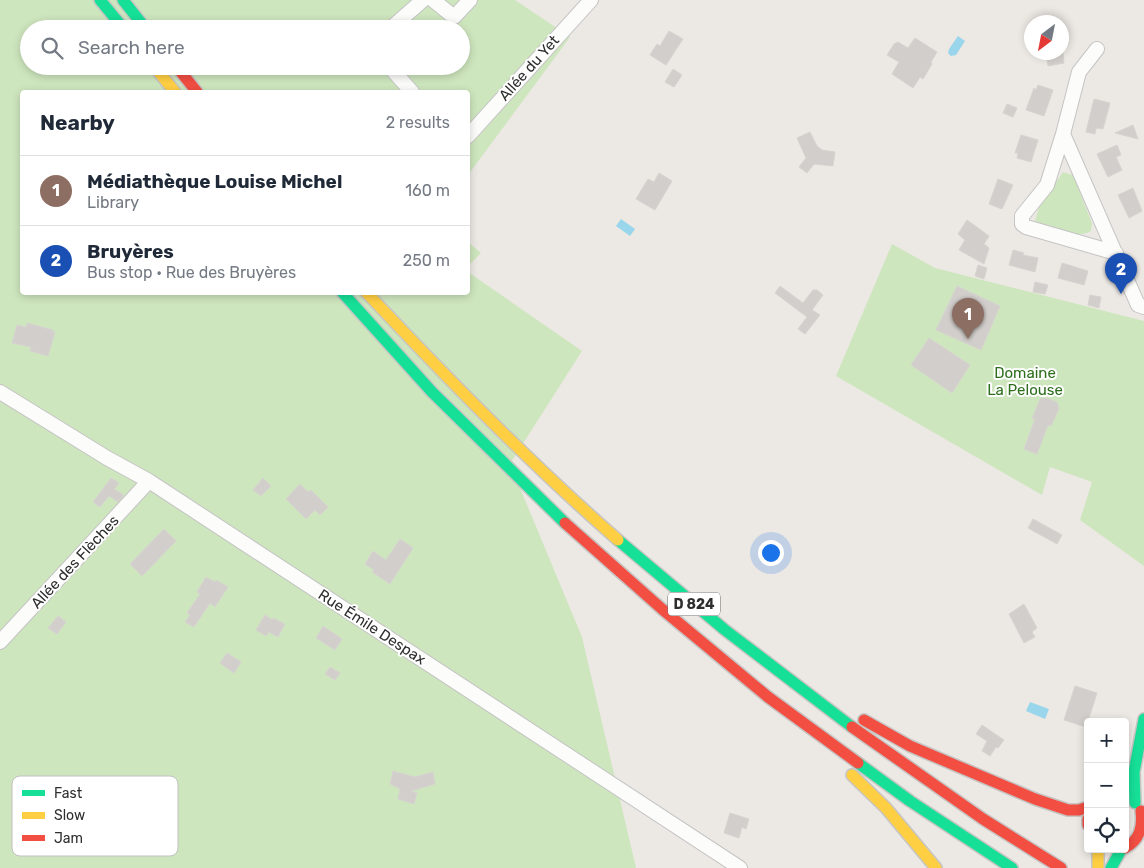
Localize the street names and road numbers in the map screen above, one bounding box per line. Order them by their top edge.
street label: Allée du Yet [495,32,563,104]
street label: Allée des Flèches [27,511,123,612]
street label: Rue Émile Despax [315,586,429,668]
road number: D 824 [668,592,720,616]

